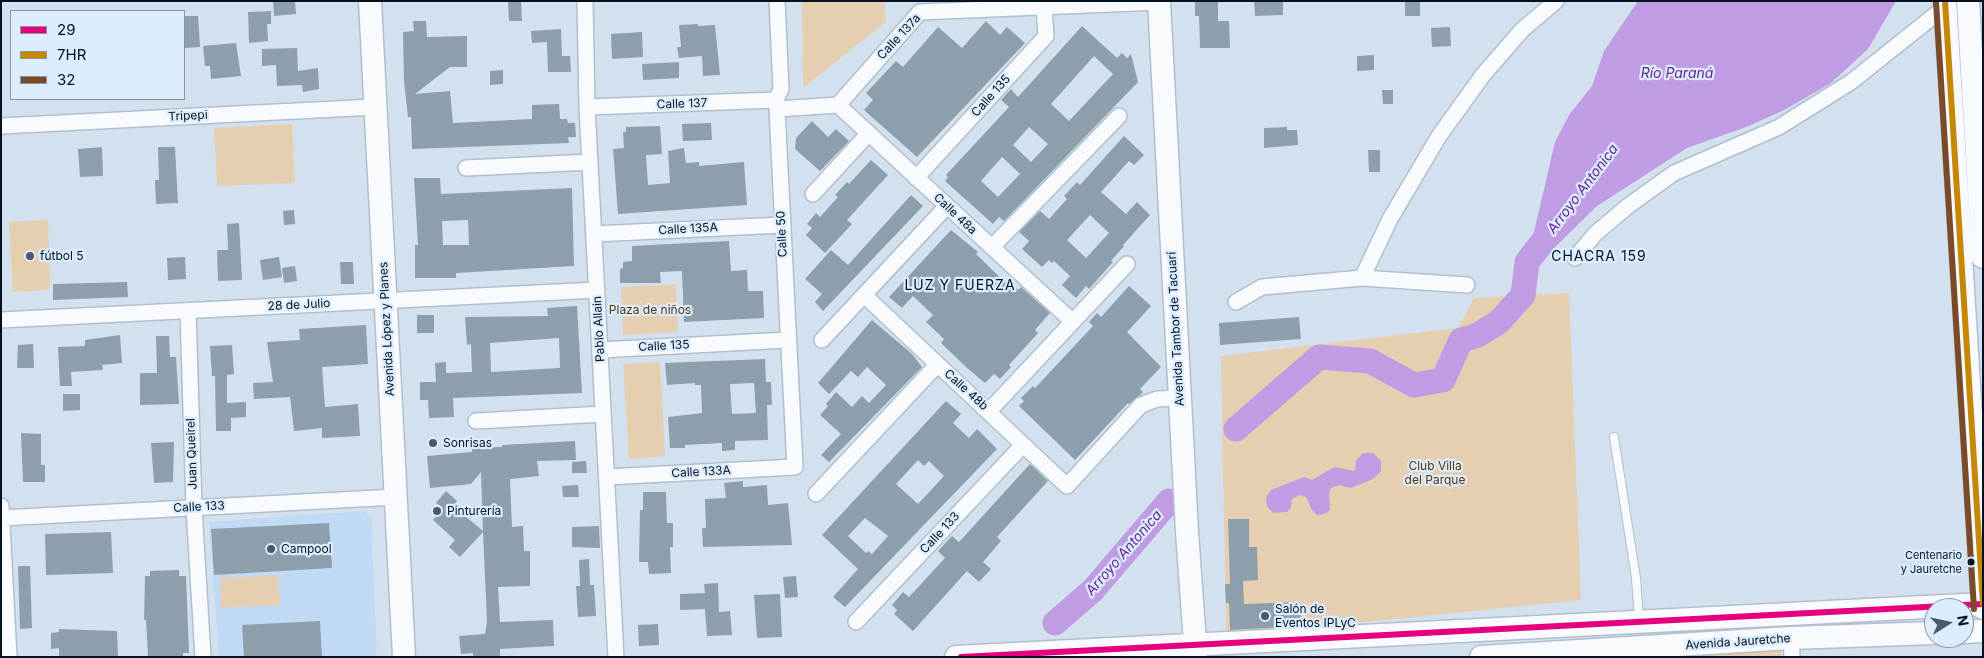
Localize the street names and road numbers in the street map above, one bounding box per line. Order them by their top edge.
street label: Calle 137a [874,11,924,63]
street label: Calle 135 [968,72,1014,120]
street label: Calle 137 [656,96,708,112]
street label: Tripepi [168,108,208,124]
street label: Calle 48a [930,190,980,238]
street label: Calle 50 [774,210,790,258]
street label: Calle 135A [658,220,718,238]
street label: Avenida Tambor de Tacuarí [1165,251,1187,407]
street label: Avenida López y Planes [376,262,398,396]
street label: 28 de Julio [267,296,331,314]
street label: Pablo Allain [590,296,608,362]
street label: Calle 135 [638,337,690,355]
street label: Calle 48b [941,367,991,413]
street label: Juan Queirel [184,418,200,490]
street label: Calle 133A [671,463,731,481]
street label: Calle 133 [173,498,225,516]
street label: Calle 133 [917,509,963,557]
street label: Avenida Jauretche [1685,631,1791,653]

